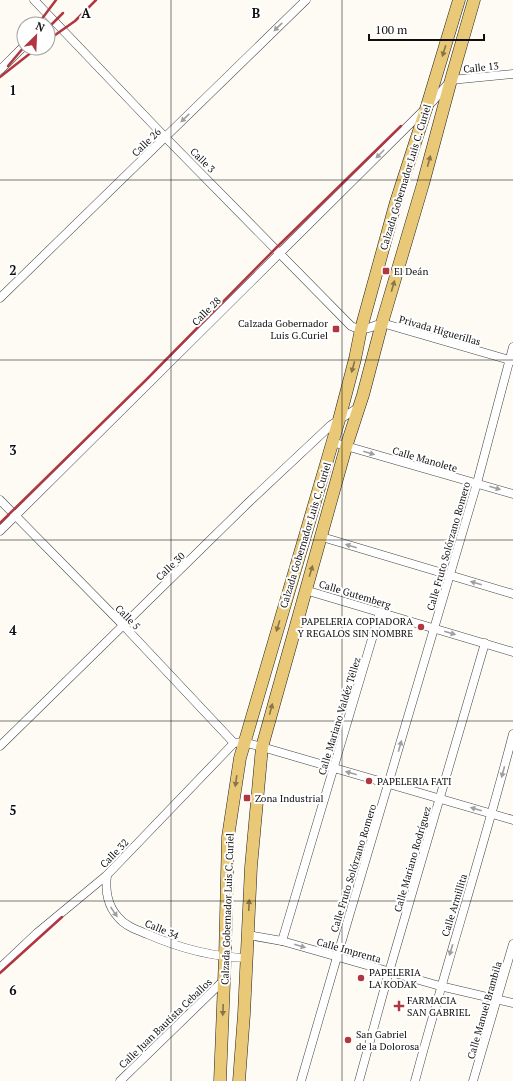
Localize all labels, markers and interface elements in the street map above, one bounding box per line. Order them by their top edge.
text: A [81,4,91,22]
text: B [252,4,260,22]
north arrow [16,16,56,56]
scale bar [369,16,484,42]
text: N [33,19,47,35]
one-way arrow [273,22,283,32]
text: 100 m [375,22,408,37]
one-way arrow [441,45,447,57]
street label: Calle 13 [463,59,499,76]
text: 1 [9,81,17,99]
street label: Calzada Gobernador Luis C. Curiel [377,103,434,252]
one-way arrow [180,113,190,123]
street label: Calle 26 [129,125,164,159]
street label: Calle 3 [187,145,218,176]
one-way arrow [375,149,385,158]
one-way arrow [426,155,432,167]
text: 2 [9,261,17,279]
place label: El Deán [394,265,428,278]
marker: El Deán [381,266,391,276]
one-way arrow [390,279,396,291]
street label: Calle 28 [189,294,224,329]
street label: Privada Higuerillas [397,313,482,348]
place label: Calzada Gobernador Luis G.Curiel [238,317,328,342]
marker: Calzada Gobernador Luis G.Curiel [331,324,341,334]
one-way arrow [350,361,356,373]
text: 3 [9,441,17,459]
street label: Calle Manolete [391,444,459,475]
one-way arrow [363,451,376,457]
street label: Calzada Gobernador Luis C. Curiel [277,461,334,610]
street label: Calle Fruto Solórzano Romero [424,480,473,612]
one-way arrow [489,485,501,491]
one-way arrow [345,543,357,549]
street label: Calle 30 [153,549,188,583]
one-way arrow [309,564,315,576]
street label: Calle Gutemberg [317,577,393,612]
one-way arrow [469,580,481,586]
street label: Calle 5 [112,602,143,633]
place label: PAPELERIA COPIADORA Y REGALOS SIN NOMBRE [297,615,413,640]
one-way arrow [275,620,281,632]
text: 4 [9,621,17,639]
marker: PAPELERIA COPIADORA Y REGALOS SIN NOMBRE [416,622,426,632]
one-way arrow [444,630,456,636]
street label: Calle Mariano Valdéz Téllez [315,656,364,777]
one-way arrow [269,703,275,715]
one-way arrow [397,740,403,752]
one-way arrow [500,766,506,778]
one-way arrow [344,770,356,776]
one-way arrow [233,774,239,787]
place label: PAPELERIA FATI [377,775,452,788]
marker: PAPELERIA FATI [364,776,374,786]
place label: Zona Industrial [255,792,324,805]
marker: Zona Industrial [242,793,252,803]
text: 5 [9,801,17,819]
street label: Calle Fruto Solórzano Romero [328,802,379,934]
street label: Calle Mariano Rodríguez [391,805,434,914]
one-way arrow [469,806,481,812]
street label: Calzada Gobernador Luis C. Curiel [218,833,237,985]
street label: Calle 32 [97,836,131,871]
street label: Calle Armillita [439,872,470,938]
one-way arrow [246,899,253,911]
one-way arrow [110,907,118,917]
street label: Calle 34 [143,917,181,942]
street label: Calle Imprenta [315,935,383,966]
one-way arrow [294,943,306,949]
one-way arrow [448,945,454,957]
street label: Calle Manuel Brambila [464,960,505,1060]
place label: PAPELERIA LA KODAK [369,966,421,991]
marker: PAPELERIA LA KODAK [356,973,366,983]
street label: Calle Juan Bautista Ceballos [116,975,215,1071]
text: 6 [9,981,17,999]
place label: FARMACIA SAN GABRIEL [407,994,471,1019]
marker: FARMACIA SAN GABRIEL [394,1001,404,1011]
one-way arrow [220,1004,227,1016]
place label: San Gabriel de la Dolorosa [356,1028,419,1053]
marker: San Gabriel de la Dolorosa [343,1035,353,1045]

